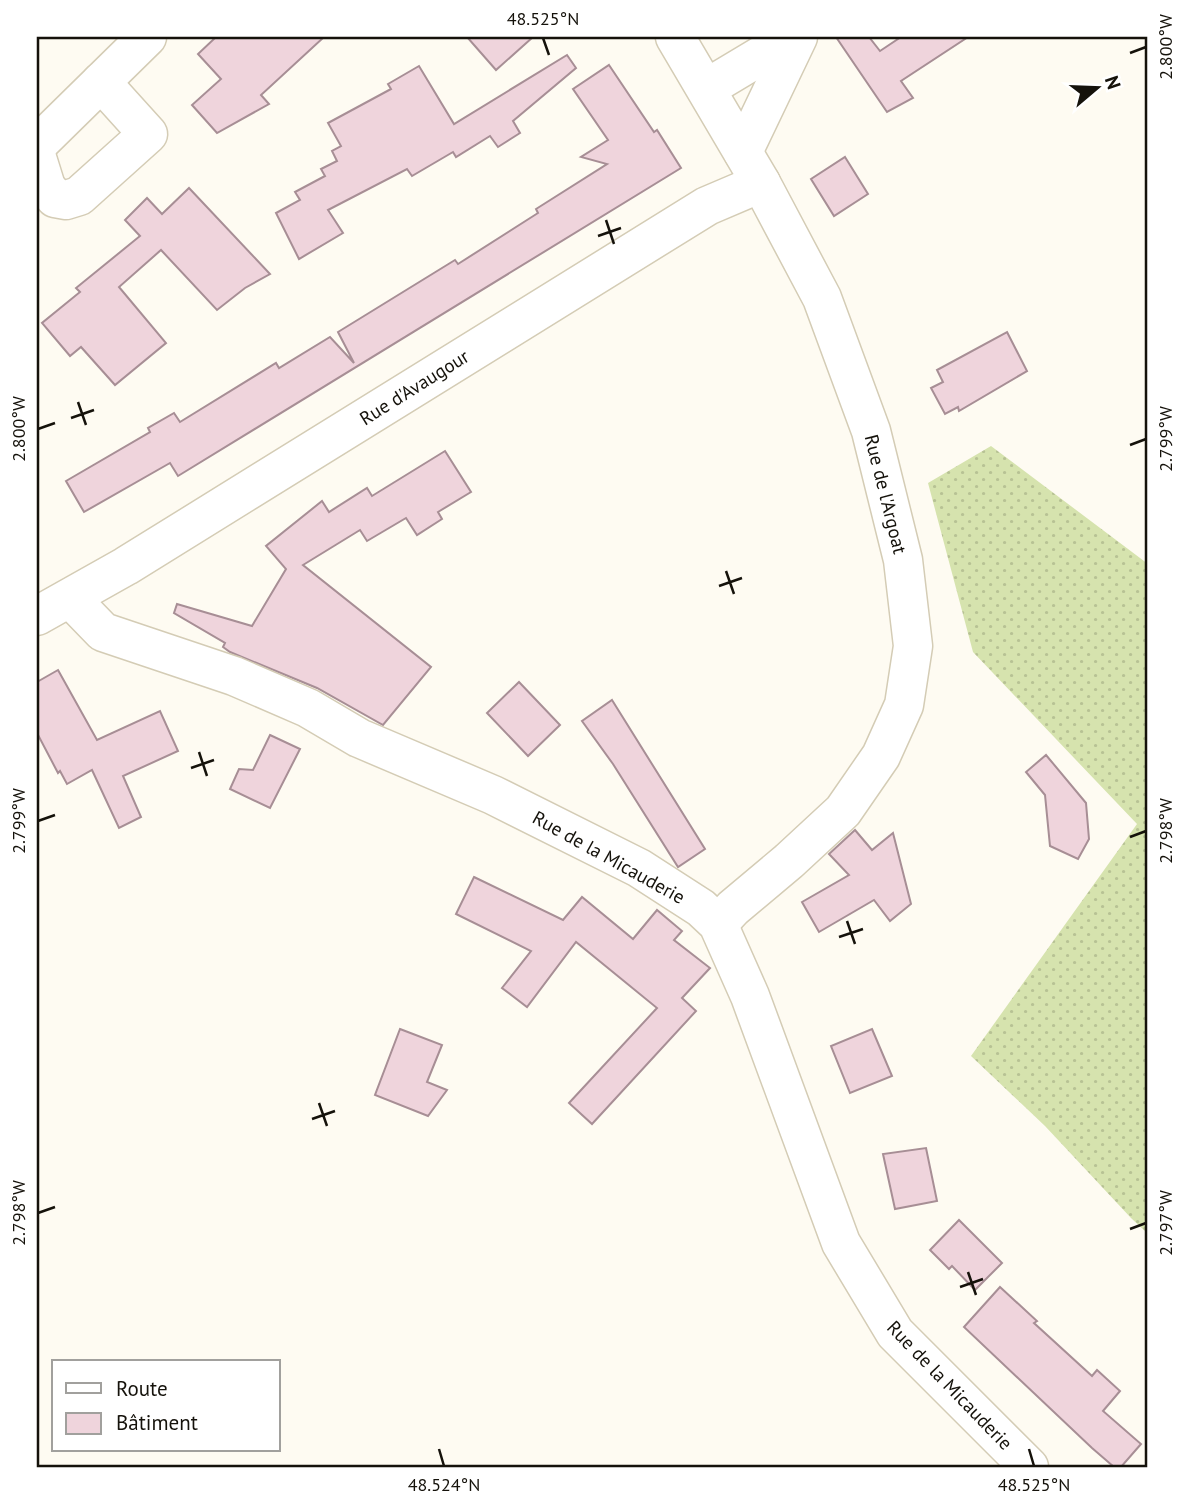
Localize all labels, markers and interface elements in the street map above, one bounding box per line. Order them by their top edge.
text: 48.525°N [507,7,579,30]
text: 2.800°W [1154,14,1177,80]
north arrow [1062,52,1132,122]
text: N [1100,73,1126,92]
street label: Rue d'Avaugour [355,344,474,430]
text: 2.800°W [7,396,30,462]
text: 2.799°W [1154,406,1177,472]
street label: Rue de l'Argoat [860,432,913,557]
text: 2.799°W [7,788,30,854]
text: 2.798°W [1154,798,1177,864]
street label: Rue de la Micauderie [529,805,689,909]
text: 2.798°W [7,1180,30,1246]
text: 2.797°W [1154,1190,1177,1256]
street label: Rue de la Micauderie [882,1315,1018,1455]
legend [52,1360,280,1452]
text: Route [116,1375,168,1402]
text: Bâtiment [116,1409,198,1436]
text: 48.524°N [408,1473,480,1496]
text: 48.525°N [998,1473,1070,1496]

